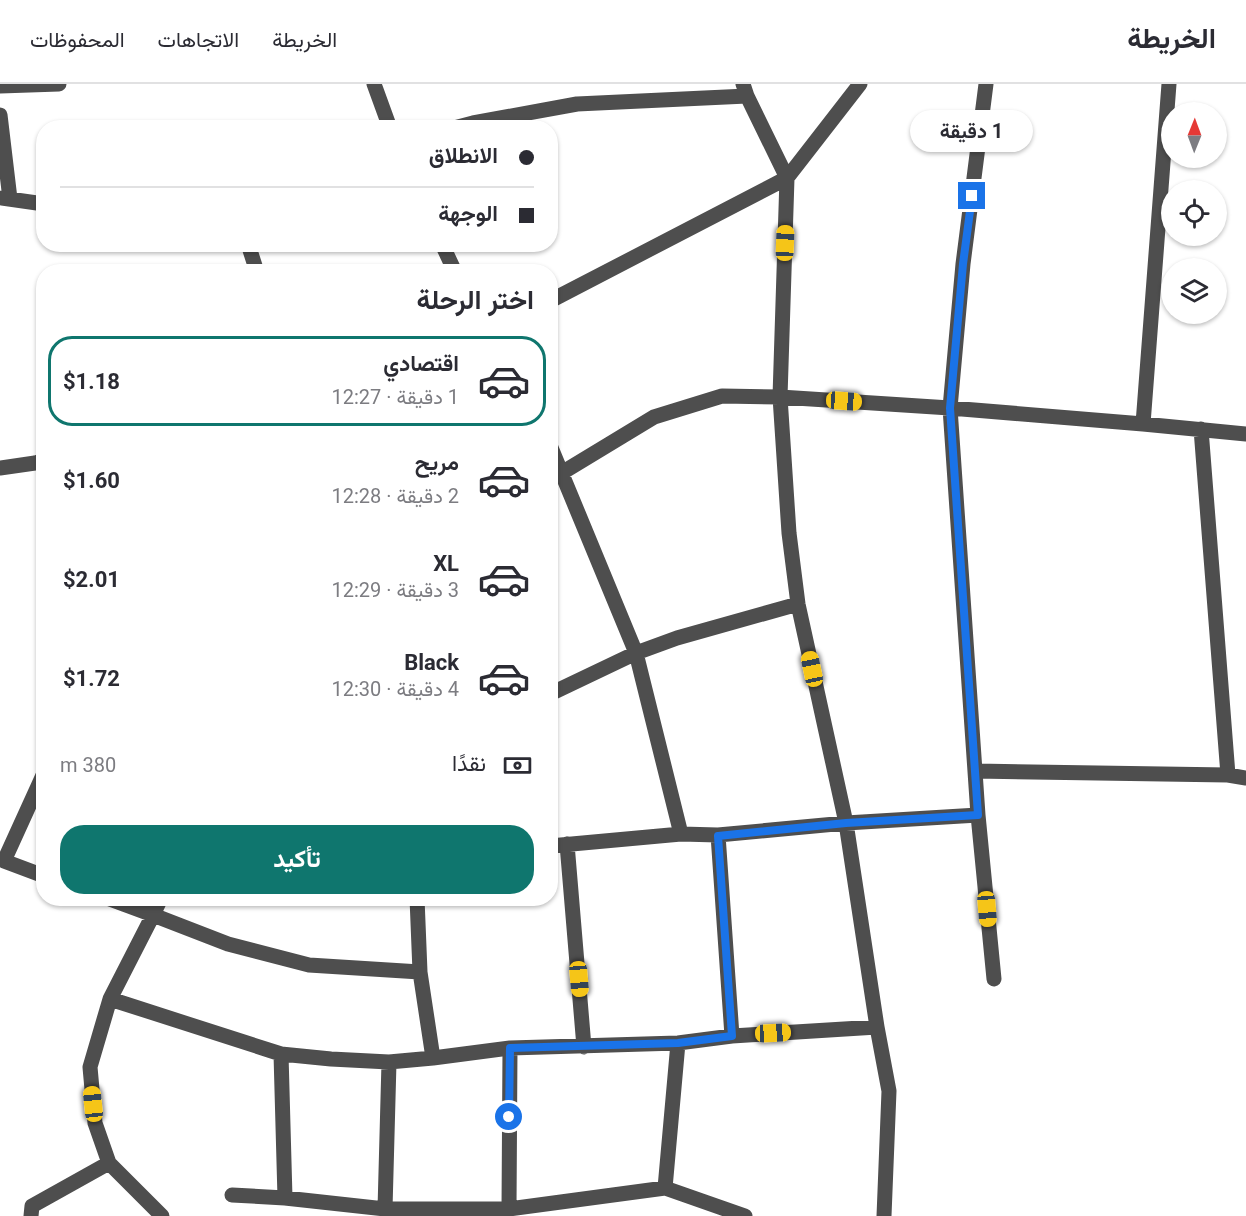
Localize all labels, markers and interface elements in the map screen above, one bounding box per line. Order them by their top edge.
text: الخريطة [1127,22,1216,55]
text: المحفوظات [30,28,125,52]
text: الاتجاهات [158,28,239,52]
text: الخريطة [272,28,337,52]
north arrow [1161,102,1227,168]
map controls [1161,102,1227,324]
callout: 1 دقيقة [910,109,1034,151]
text: 1 دقيقة [940,119,1003,143]
text: الانطلاق [429,143,498,168]
button: locate [1161,180,1227,246]
route end [958,182,985,209]
text: الوجهة [438,201,498,226]
car [775,225,795,261]
button: layers [1161,258,1227,324]
text: اختر الرحلة [417,284,534,316]
text: اقتصادي [383,351,459,376]
icon: car [477,354,531,408]
text: $1.18 [63,369,120,394]
text: 1 دقيقة · 12:27 [332,385,459,409]
car [825,391,863,411]
text: مريح [415,450,459,475]
icon: car [477,453,531,507]
text: $1.60 [63,468,120,493]
text: 2 دقيقة · 12:28 [332,484,459,508]
text: XL [433,551,459,576]
icon: car [477,552,531,606]
text: $2.01 [63,567,120,592]
text: 3 دقيقة · 12:29 [332,578,459,602]
text: Black [404,650,459,675]
car [799,650,825,688]
icon: car [477,651,531,705]
text: $1.72 [63,666,120,691]
text: 4 دقيقة · 12:30 [332,677,459,701]
icon: cash [501,749,534,782]
text: نقدًا [452,751,486,776]
text: 380 m [60,753,116,777]
button: تأكيد [60,825,534,894]
car [976,890,998,928]
car [568,960,590,998]
car [755,1023,791,1043]
car [82,1085,104,1123]
route start [495,1103,522,1130]

